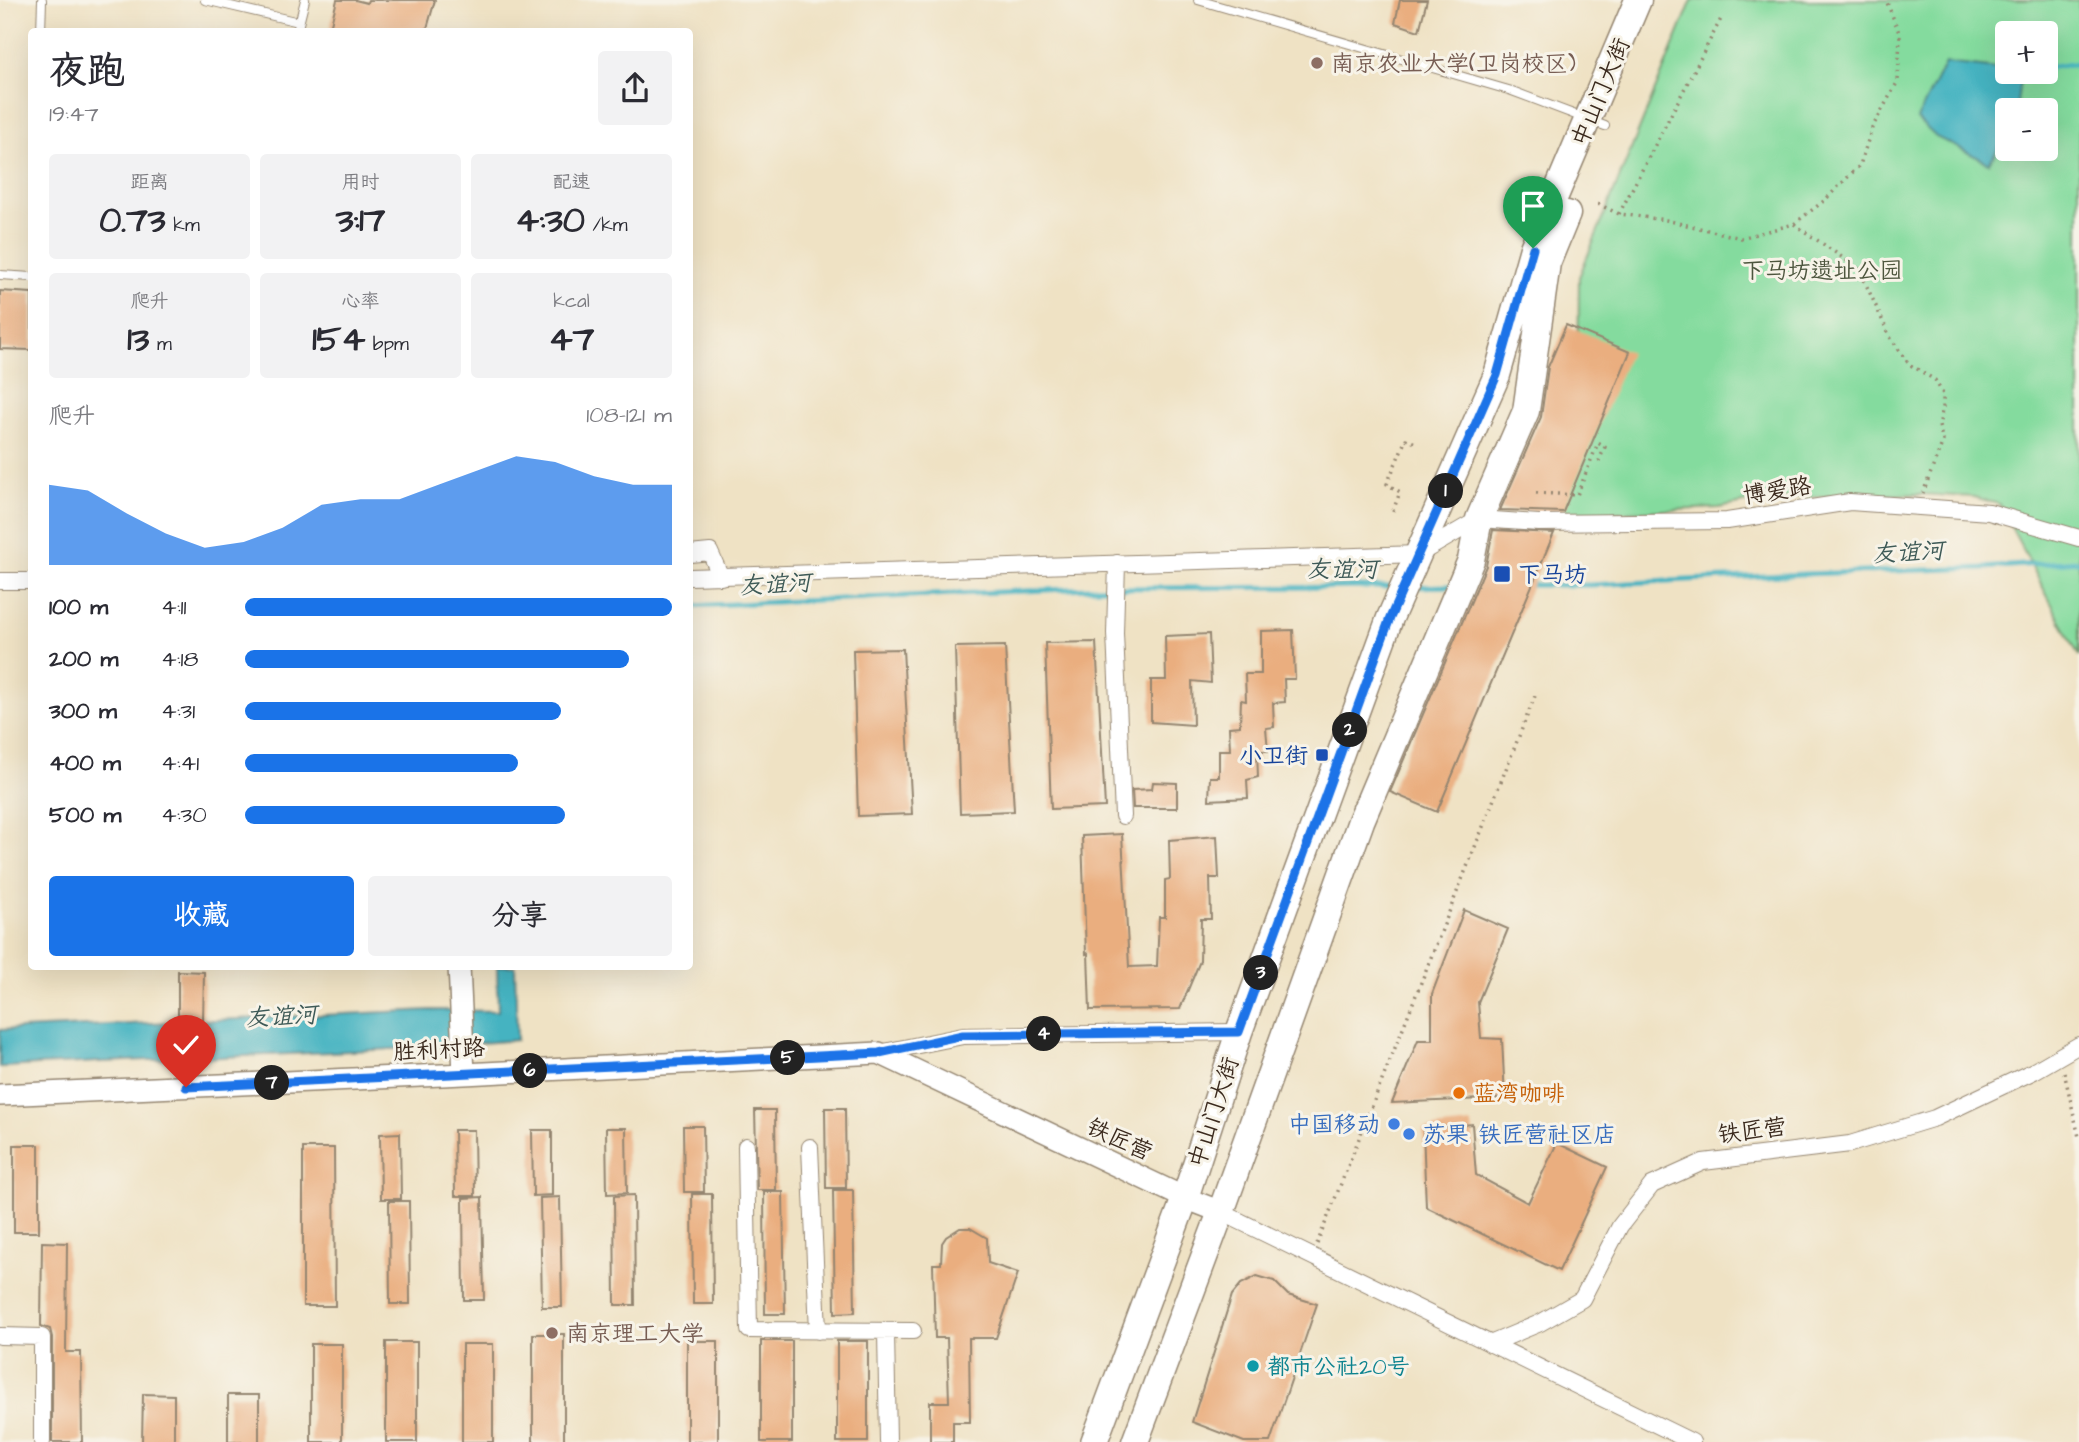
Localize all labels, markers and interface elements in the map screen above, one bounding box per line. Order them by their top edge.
map controls [1995,21,2058,161]
button: + [1995,21,2058,84]
street label: 中山门大街 [1564,33,1638,152]
text: 夜跑 [49,46,125,98]
place label: 南京农业大学(卫岗校区) [1331,48,1576,80]
button: share [598,51,672,125]
marker: 南京农业大学(卫岗校区) [1309,55,1325,71]
text: 19:47 [49,98,99,130]
button: − [1995,98,2058,161]
text: 距离 [130,169,169,196]
text: 用时 [341,169,380,196]
text: 配速 [552,169,591,196]
pin [1503,176,1563,248]
icon: arrive [1514,187,1552,225]
text: 0.73 [99,196,166,245]
text: 3:17 [336,196,385,245]
text: 4:30 [515,196,585,245]
text: km [166,212,200,239]
text: /km [585,212,628,239]
park label: 下马坊遗址公园 [1742,255,1903,287]
text: 爬升 [130,288,169,315]
text: 心率 [341,288,380,315]
text: kcal [553,288,590,315]
text: 13 [127,315,149,364]
text: 154 [312,315,365,364]
text: 47 [549,315,594,364]
text: m [149,331,172,358]
text: bpm [365,331,409,358]
text: 108–121 m [586,399,672,431]
text: 爬升 [49,400,95,432]
street label: 博爱路 [1741,470,1814,512]
pin: 1 [1428,474,1464,508]
text: 1 [1444,477,1447,504]
water label: 友谊河 [1871,534,1949,572]
water label: 友谊河 [1306,553,1382,587]
place label: 下马坊 [1518,559,1587,591]
marker: 下马坊 [1492,564,1512,584]
water label: 友谊河 [738,566,816,604]
text: 100 m [49,591,108,623]
text: 4:11 [161,591,186,623]
text: 200 m [49,643,118,675]
text: 4:18 [161,643,198,675]
text: 300 m [49,695,117,727]
text: 4:31 [161,695,195,727]
pin: 2 [1332,712,1368,748]
text: 2 [1344,716,1355,743]
place label: 小卫街 [1239,740,1308,772]
text: 400 m [49,747,121,779]
text: 4:41 [161,747,199,779]
marker: 小卫街 [1314,747,1330,763]
text: 500 m [49,799,121,831]
text: 4:30 [161,799,207,831]
button: 收藏 [49,876,354,956]
button: 分享 [368,876,672,956]
pin: 3 [1244,956,1278,990]
text: 3 [1256,959,1265,986]
water label: 友谊河 [244,998,322,1036]
pin [156,1015,216,1087]
pin: 4 [1026,1016,1062,1052]
text: 4 [1037,1020,1050,1047]
icon: check [167,1026,205,1064]
street label: 胜利村路 [392,1032,486,1068]
pin: 5 [770,1040,806,1076]
text: 5 [781,1044,794,1071]
street label: 中山门大街 [1181,1053,1247,1172]
pin: 6 [512,1054,548,1088]
text: 6 [524,1057,535,1084]
pin: 7 [254,1066,290,1100]
text: 7 [266,1069,277,1096]
place label: 蓝湾咖啡 [1473,1078,1565,1110]
marker: 蓝湾咖啡 [1451,1085,1467,1101]
place label: 中国移动 [1288,1109,1380,1141]
street label: 铁匠营 [1082,1111,1158,1169]
street label: 铁匠营 [1716,1111,1788,1151]
marker: 中国移动 [1386,1116,1402,1132]
place label: 苏果 铁匠营社区店 [1423,1119,1616,1151]
marker: 苏果 铁匠营社区店 [1401,1126,1417,1142]
place label: 南京理工大学 [566,1318,704,1350]
marker: 南京理工大学 [544,1325,560,1341]
place label: 都市公社20号 [1267,1351,1410,1383]
marker: 都市公社20号 [1245,1358,1261,1374]

